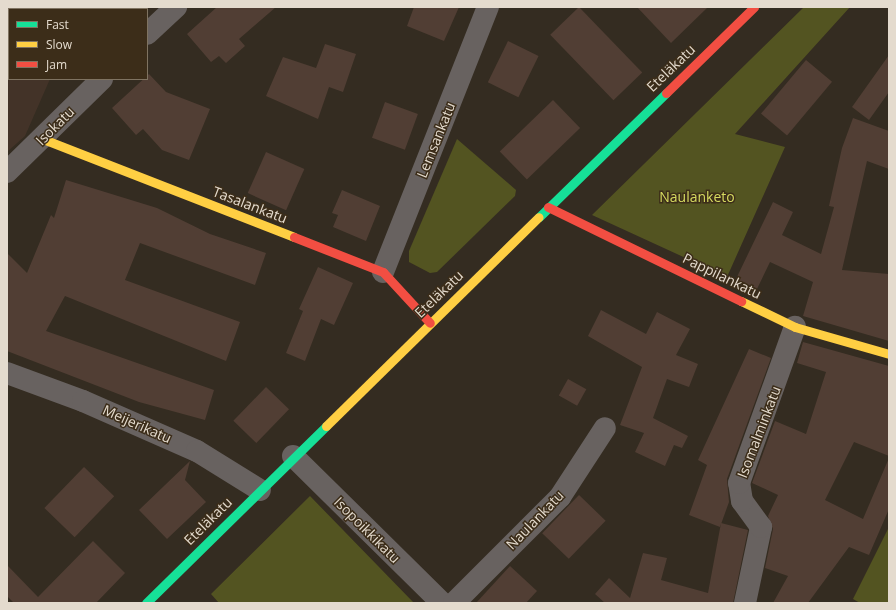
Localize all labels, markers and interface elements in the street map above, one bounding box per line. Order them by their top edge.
legend [8,8,148,80]
text: Fast [46,16,69,33]
text: Slow [46,36,72,53]
street label: Eteläkatu [643,41,699,95]
text: Jam [46,56,67,73]
street label: Lemsankatu [413,100,459,180]
street label: Isokatu [32,103,78,149]
street label: Tasalankatu [210,183,290,227]
park label: Naulanketo [659,189,735,205]
street label: Pappilankatu [680,250,764,302]
street label: Eteläkatu [411,267,467,321]
street label: Isomalminkatu [734,384,784,480]
street label: Meijerikatu [100,401,174,447]
street label: Naulankatu [503,487,567,553]
street label: Isopoikkikatu [330,493,404,567]
street label: Eteläkatu [181,494,235,548]

